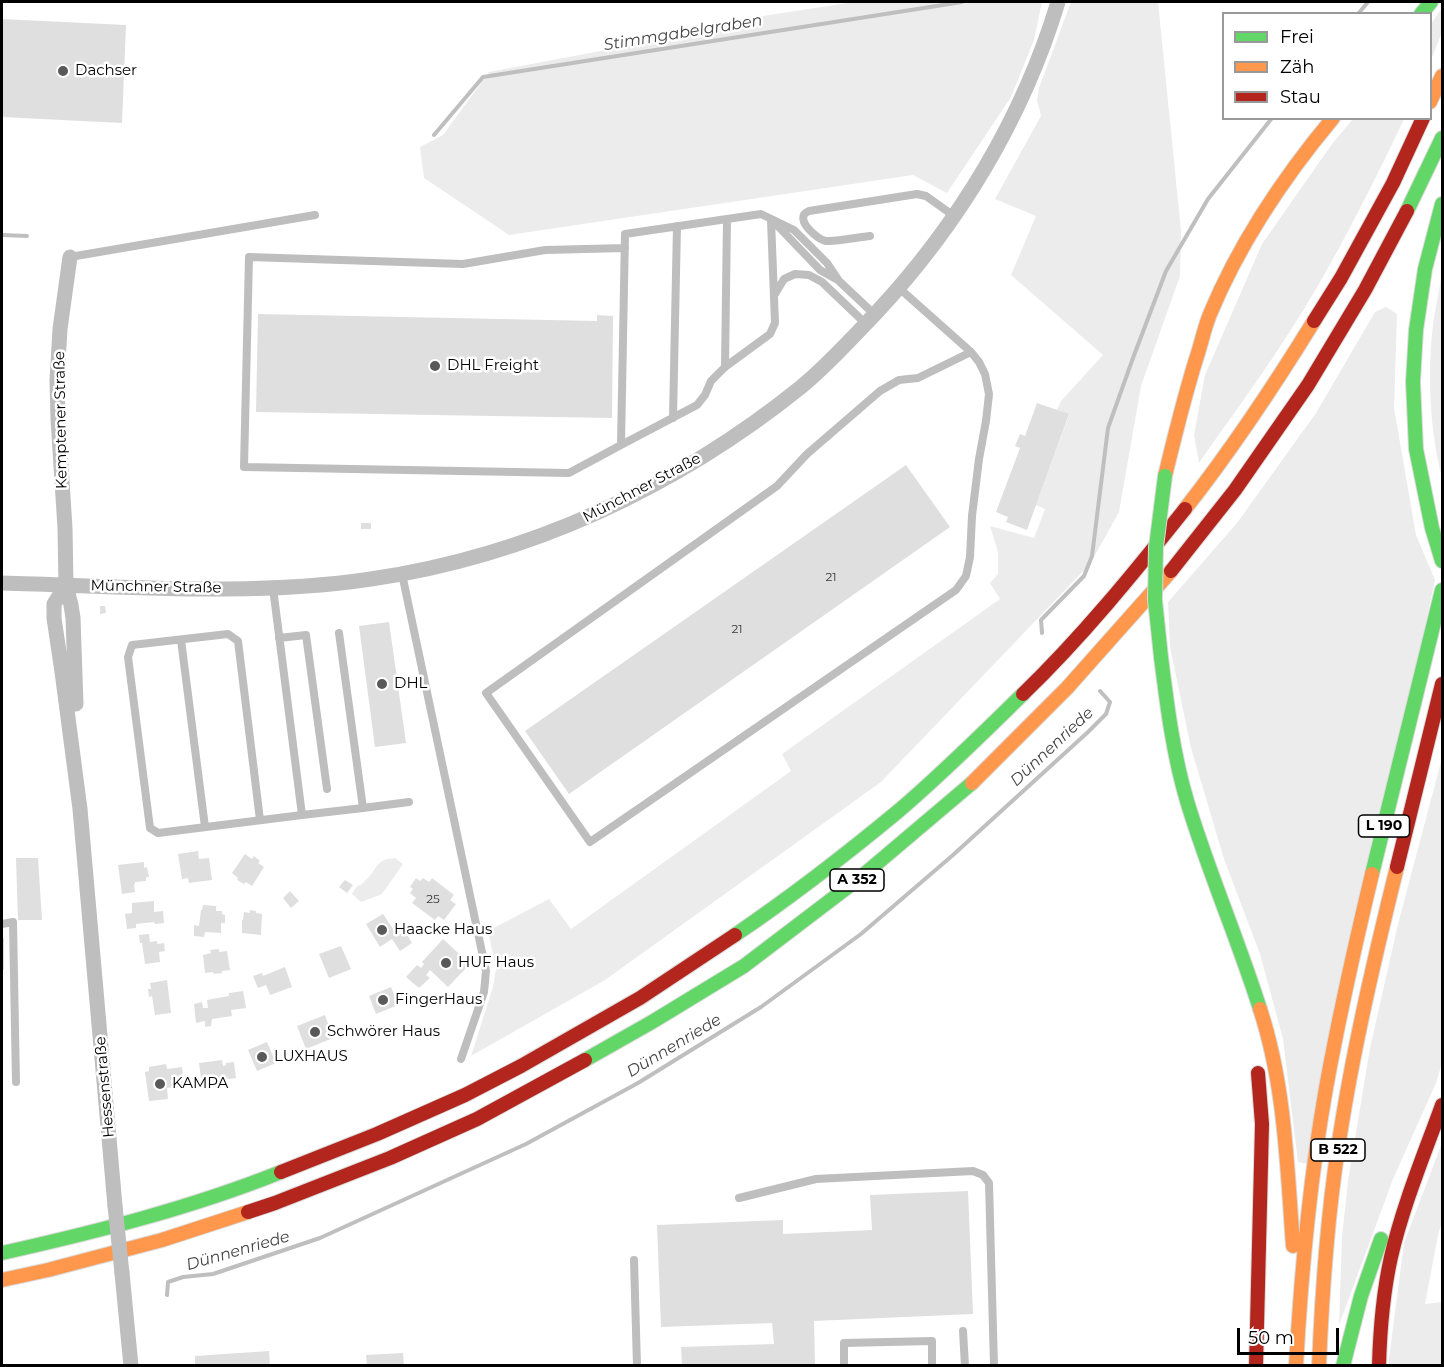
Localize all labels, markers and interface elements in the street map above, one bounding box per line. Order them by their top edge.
water label: Stimmgabelgraben [602,11,764,55]
legend [1222,12,1432,120]
text: Frei [1280,26,1314,48]
text: Zäh [1280,56,1315,78]
place label: Dachser [75,62,137,80]
marker: Dachser [56,64,70,78]
text: Stau [1280,86,1321,108]
street label: Kemptener Straße [51,351,71,489]
place label: DHL Freight [447,357,539,375]
marker: DHL Freight [428,359,442,373]
street label: Münchner Straße [580,449,704,527]
house number: 21 [825,570,837,584]
street label: Münchner Straße [90,577,222,597]
house number: 21 [731,622,743,636]
place label: DHL [394,675,427,693]
marker: DHL [375,677,389,691]
water label: Dünnenriede [1006,704,1098,790]
road number: L 190 [1358,815,1410,837]
road number: A 352 [830,869,884,891]
house number: 25 [426,892,440,906]
place label: Haacke Haus [394,921,492,939]
marker: Haacke Haus [375,923,389,937]
place label: HUF Haus [458,954,534,972]
marker: HUF Haus [439,956,453,970]
place label: FingerHaus [395,991,482,1009]
marker: FingerHaus [376,993,390,1007]
water label: Dünnenriede [623,1010,725,1082]
place label: Schwörer Haus [327,1023,440,1041]
marker: Schwörer Haus [308,1025,322,1039]
street label: Hessenstraße [92,1035,118,1139]
place label: LUXHAUS [274,1048,348,1066]
marker: LUXHAUS [255,1050,269,1064]
place label: KAMPA [172,1075,228,1093]
marker: KAMPA [153,1077,167,1091]
road number: B 522 [1311,1139,1365,1161]
water label: Dünnenriede [184,1227,292,1275]
scale bar [1240,1316,1342,1354]
text: 50 m [1248,1327,1294,1349]

